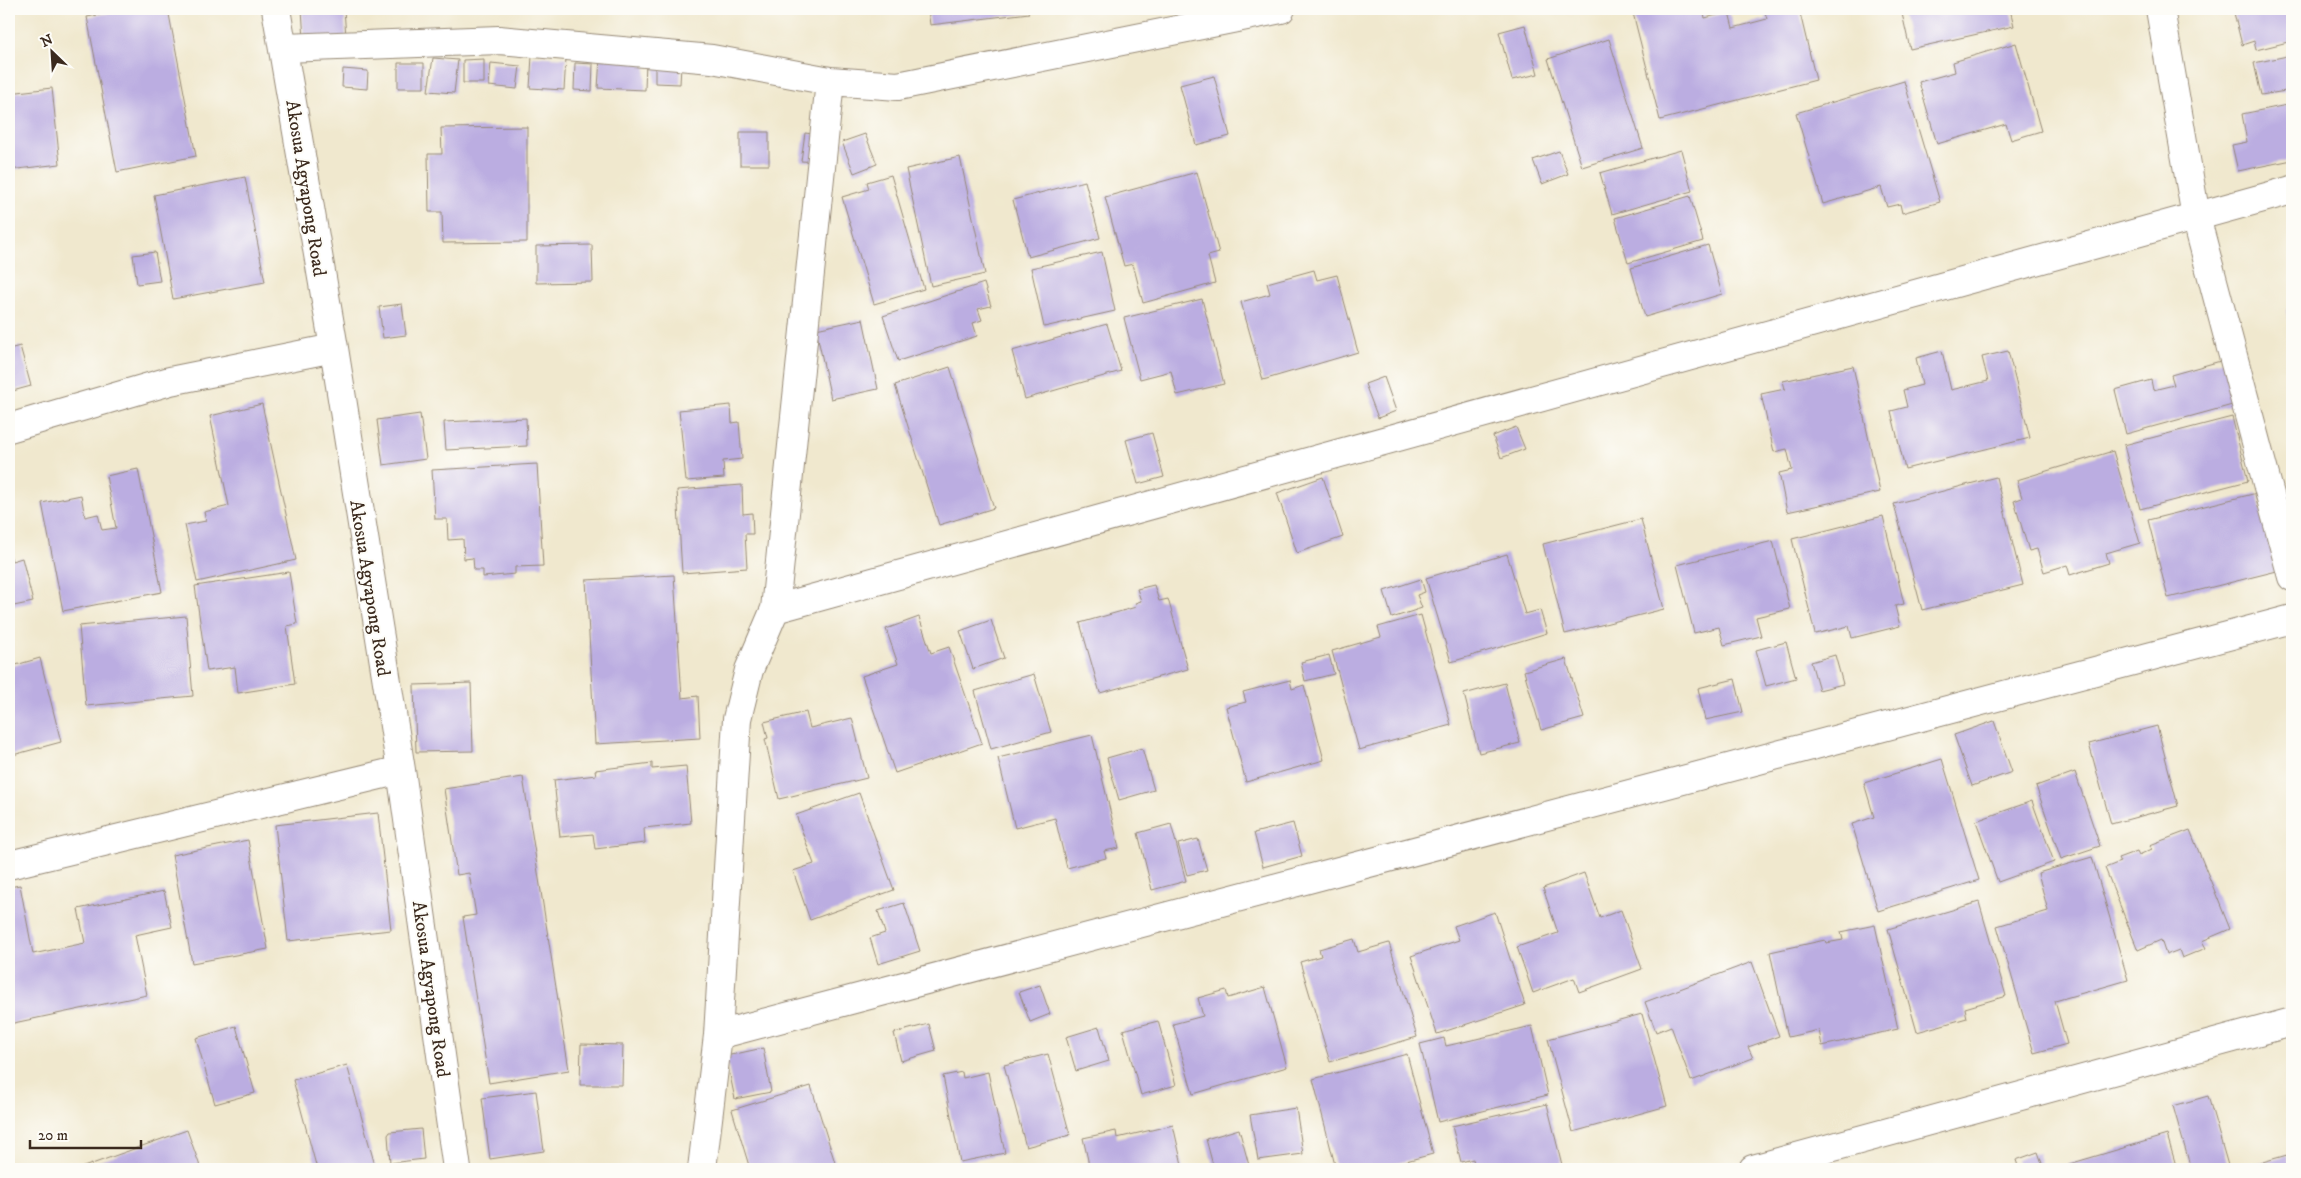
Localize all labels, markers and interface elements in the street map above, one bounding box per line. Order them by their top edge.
north arrow [28,28,78,78]
text: N [38,30,56,52]
street label: Akosua Agyapong Road [280,98,331,279]
street label: Akosua Agyapong Road [344,498,395,679]
street label: Akosua Agyapong Road [407,899,454,1080]
scale bar [30,1118,141,1150]
text: 20 m [38,1126,68,1145]

